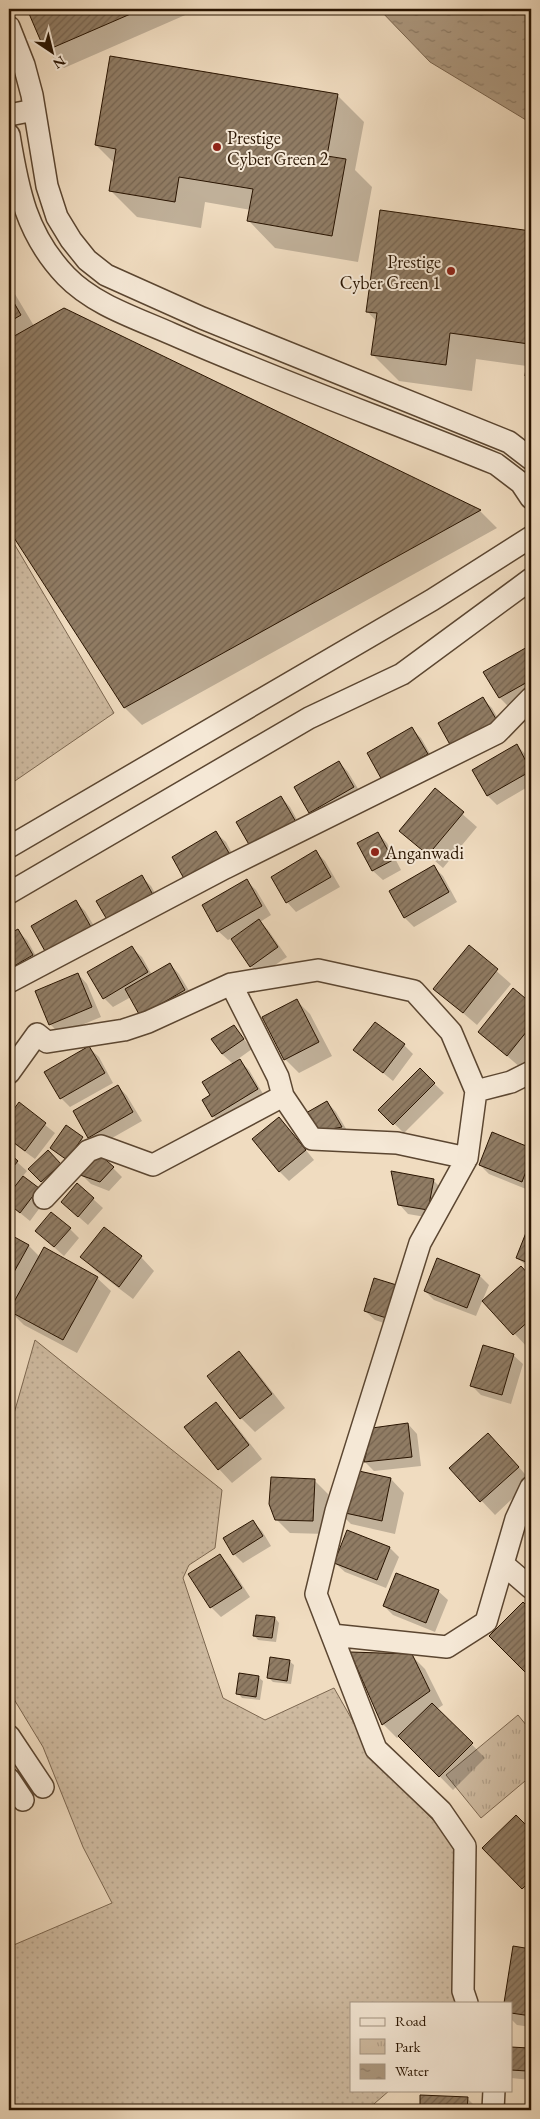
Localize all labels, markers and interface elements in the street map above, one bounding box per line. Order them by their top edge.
north arrow [28,28,78,78]
text: N [49,52,69,74]
place label: Prestige Cyber Green 2 [227,126,329,170]
marker: Prestige Cyber Green 2 [211,141,223,153]
place label: Prestige Cyber Green 1 [340,250,441,294]
marker: Prestige Cyber Green 1 [445,265,457,277]
place label: Anganwadi [384,841,464,864]
marker: Anganwadi [369,846,381,858]
legend [350,2002,512,2092]
text: Road [395,2011,427,2030]
text: Park [395,2037,422,2056]
text: Water [395,2061,429,2080]

